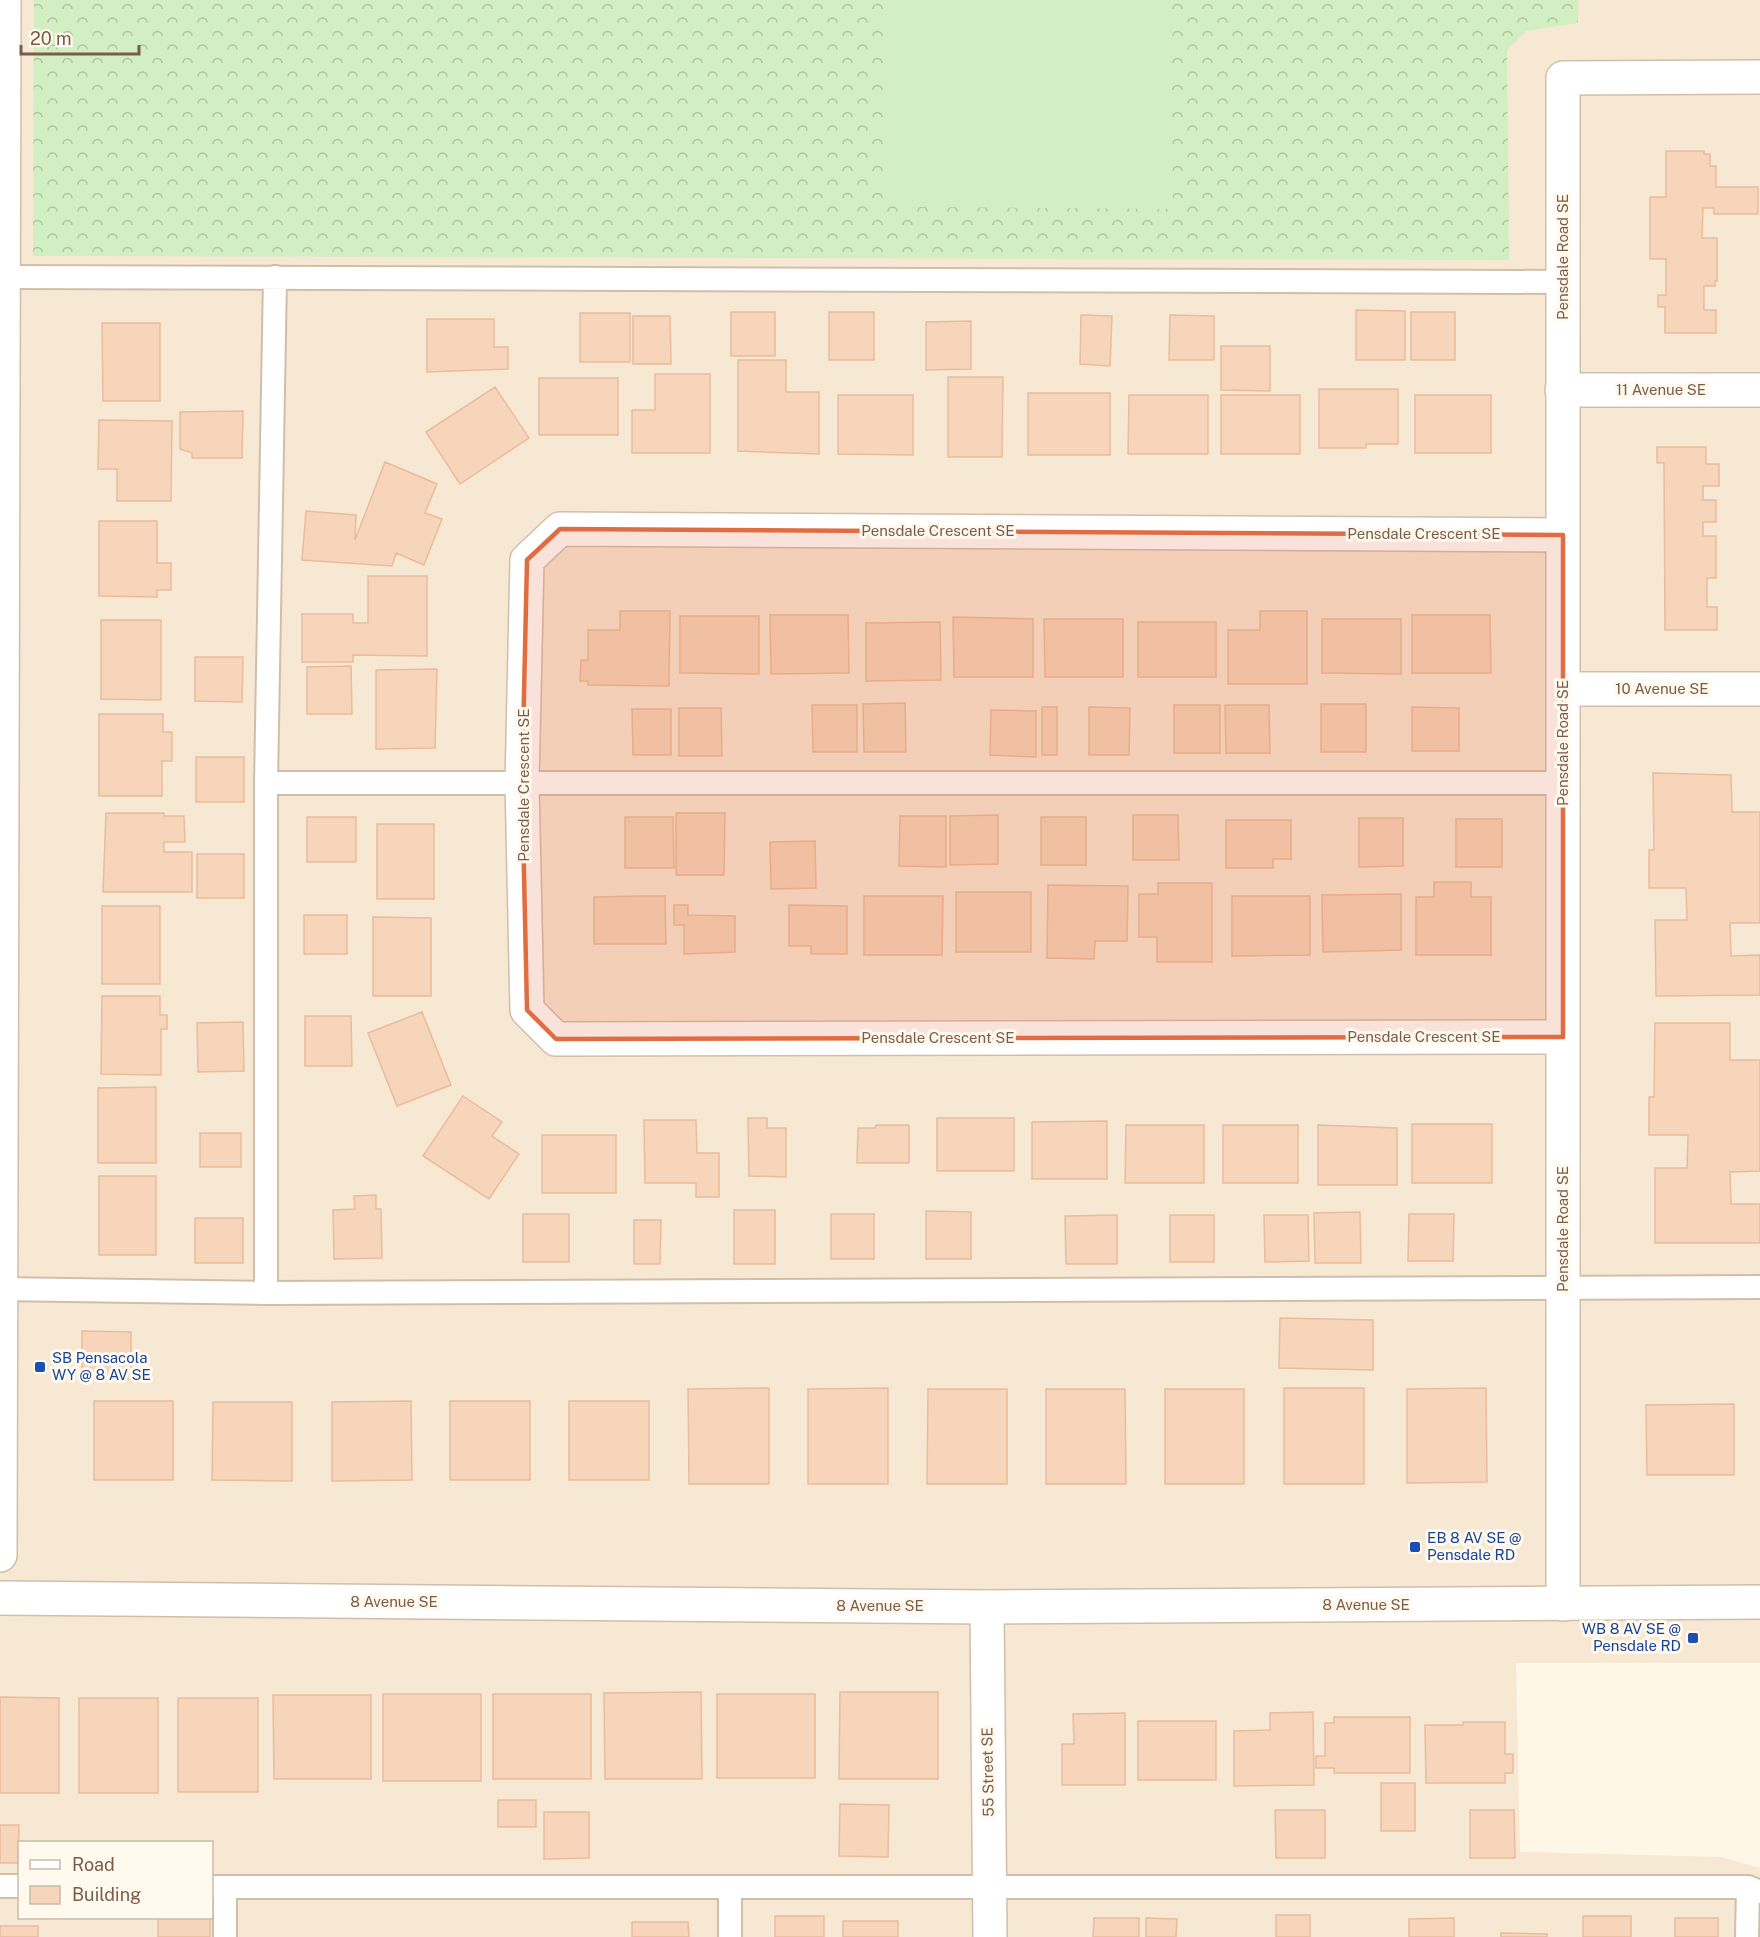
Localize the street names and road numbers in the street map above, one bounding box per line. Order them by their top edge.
street label: Pensdale Road SE [1554,194,1571,320]
street label: 11 Avenue SE [1616,381,1706,398]
street label: Pensdale Crescent SE [861,522,1015,539]
street label: Pensdale Crescent SE [1347,525,1501,542]
street label: Pensdale Road SE [1554,680,1571,806]
street label: 10 Avenue SE [1615,680,1709,697]
street label: Pensdale Crescent SE [515,708,532,862]
street label: Pensdale Crescent SE [1347,1028,1501,1045]
street label: Pensdale Crescent SE [861,1029,1015,1046]
street label: Pensdale Road SE [1554,1166,1571,1292]
street label: 8 Avenue SE [350,1593,438,1610]
street label: 8 Avenue SE [1322,1596,1410,1613]
street label: 8 Avenue SE [836,1597,924,1614]
street label: 55 Street SE [978,1727,997,1817]

